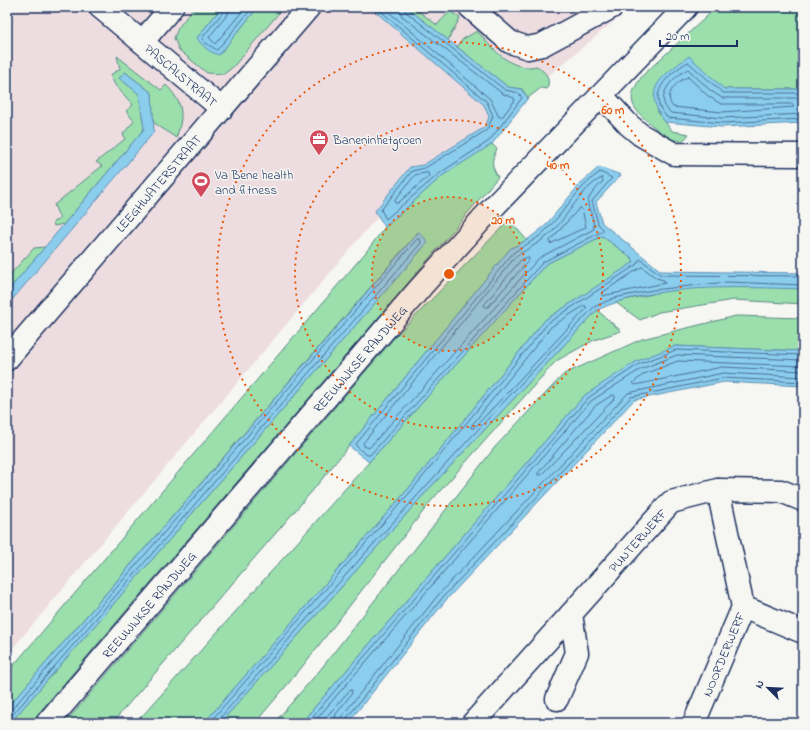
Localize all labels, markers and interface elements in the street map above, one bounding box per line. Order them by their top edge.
scale bar [660,22,737,48]
text: 20 m [666,28,689,46]
street label: PASCALSTRAAT [140,40,221,112]
text: 60 m [601,102,625,120]
office icon: Baneninhetgroen [308,128,330,156]
street label: LEEGHWATERSTRAAT [112,130,207,237]
place label: Baneninhetgroen [332,131,421,151]
text: 40 m [546,157,570,175]
place label: Va Bene health and fitness [214,166,293,200]
sports icon: Va Bene health and fitness [190,170,212,198]
text: 20 m [490,212,515,230]
centre of rings [442,267,456,281]
street label: REEUWIJKSE RANDWEG [309,302,412,418]
street label: PUNTERWERF [605,504,672,577]
street label: REEUWIJKSE RANDWEG [98,548,201,663]
street label: NOORDERWERF [698,609,751,700]
north arrow [748,668,788,708]
text: N [751,678,769,691]

